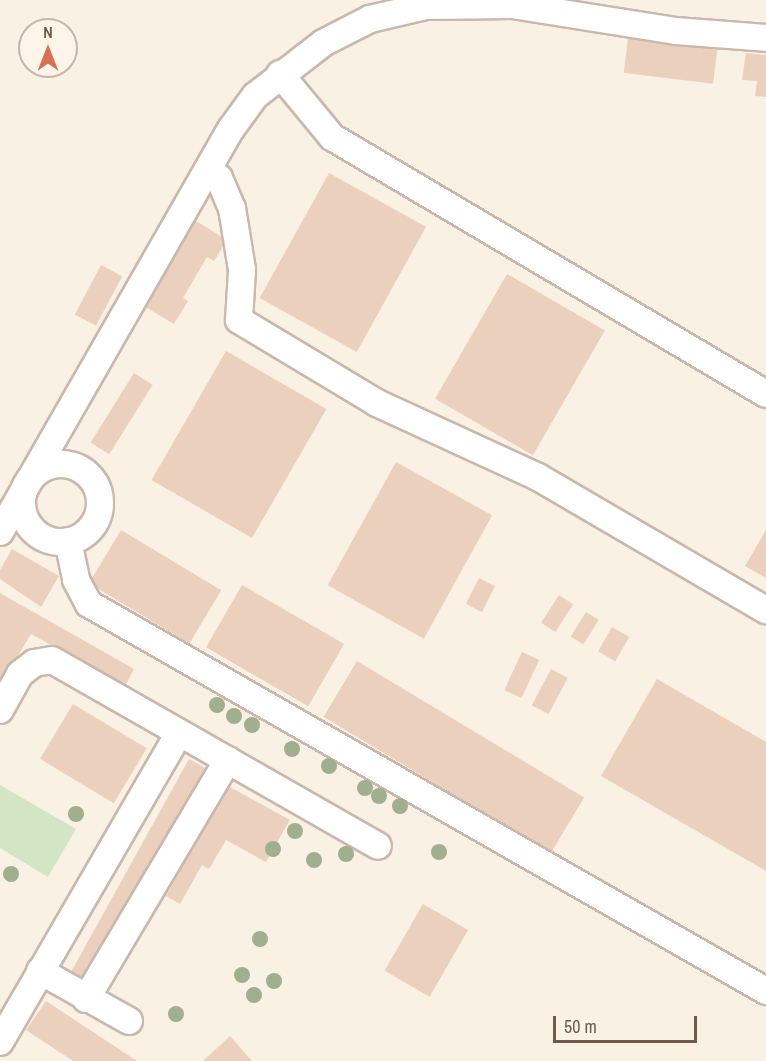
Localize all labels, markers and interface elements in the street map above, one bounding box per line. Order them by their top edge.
north arrow [18,18,78,78]
text: N [43,21,53,43]
scale bar [556,1004,700,1042]
text: 50 m [564,1014,597,1039]

